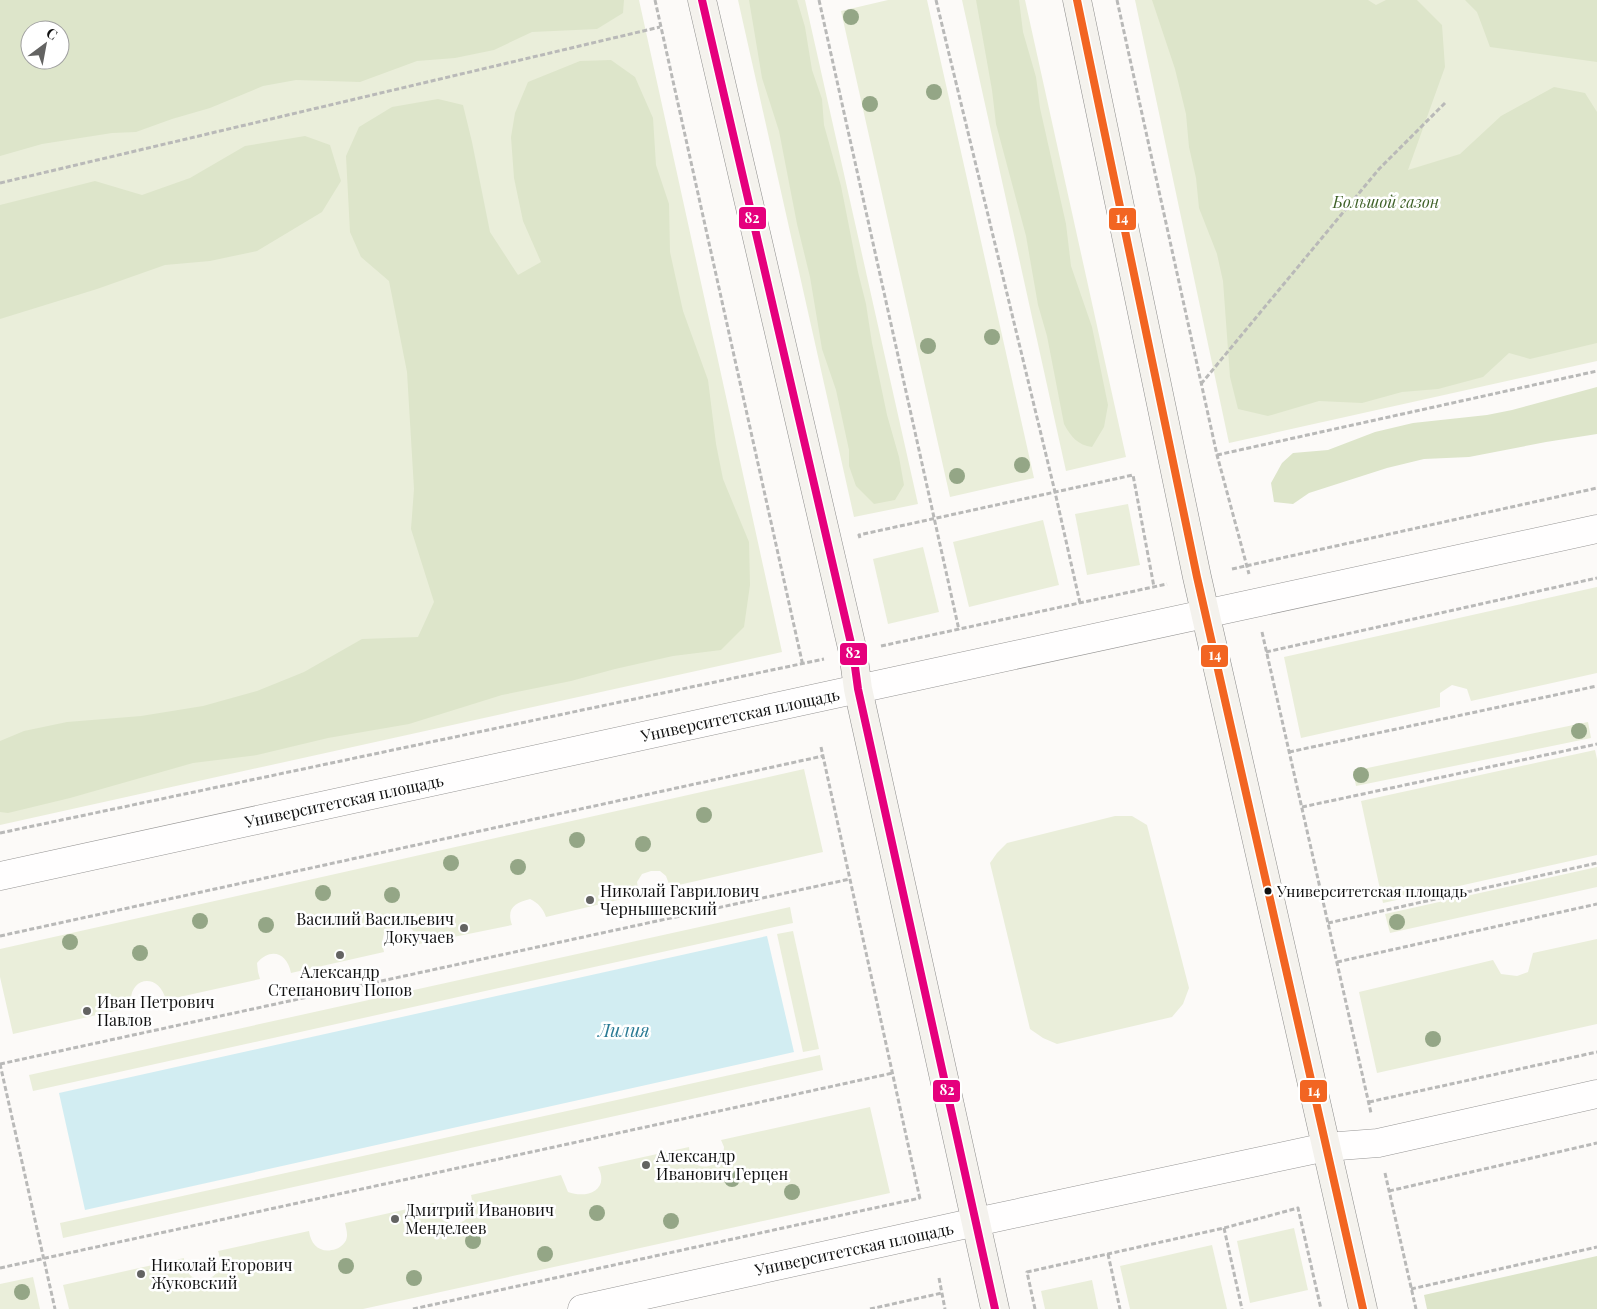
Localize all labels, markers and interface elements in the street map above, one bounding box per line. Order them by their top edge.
north arrow [20,20,70,70]
text: С [43,23,61,44]
park label: Большой газон [1332,191,1439,212]
line badge: 82 [738,206,767,230]
line badge: 14 [1108,207,1137,231]
text: 82 [744,208,760,227]
text: 14 [1116,208,1128,227]
line badge: 82 [839,642,868,666]
text: 82 [845,643,861,662]
line badge: 14 [1200,644,1229,668]
text: 14 [1209,645,1221,664]
street label: Университетская площадь [638,683,841,746]
street label: Университетская площадь [242,769,445,832]
place label: Николай Гаврилович Чернышевский [600,880,759,919]
place label: Университетская площадь [1276,881,1467,901]
marker: Университетская площадь [1263,886,1273,896]
marker: Николай Гаврилович Чернышевский [584,894,596,906]
place label: Василий Васильевич Докучаев [296,908,454,947]
marker: Василий Васильевич Докучаев [458,922,470,934]
marker: Александр Степанович Попов [334,949,346,961]
place label: Александр Степанович Попов [268,961,412,1000]
place label: Иван Петрович Павлов [97,991,215,1030]
marker: Иван Петрович Павлов [81,1005,93,1017]
water label: Лилия [596,1018,650,1042]
line badge: 82 [932,1079,961,1103]
line badge: 14 [1299,1079,1328,1103]
text: 82 [939,1080,955,1099]
text: 14 [1308,1081,1320,1100]
place label: Александр Иванович Герцен [655,1145,789,1184]
marker: Александр Иванович Герцен [640,1159,652,1171]
place label: Дмитрий Иванович Менделеев [405,1199,554,1238]
marker: Дмитрий Иванович Менделеев [389,1213,401,1225]
street label: Университетская площадь [752,1217,955,1280]
place label: Николай Егорович Жуковский [151,1254,293,1293]
marker: Николай Егорович Жуковский [135,1268,147,1280]

